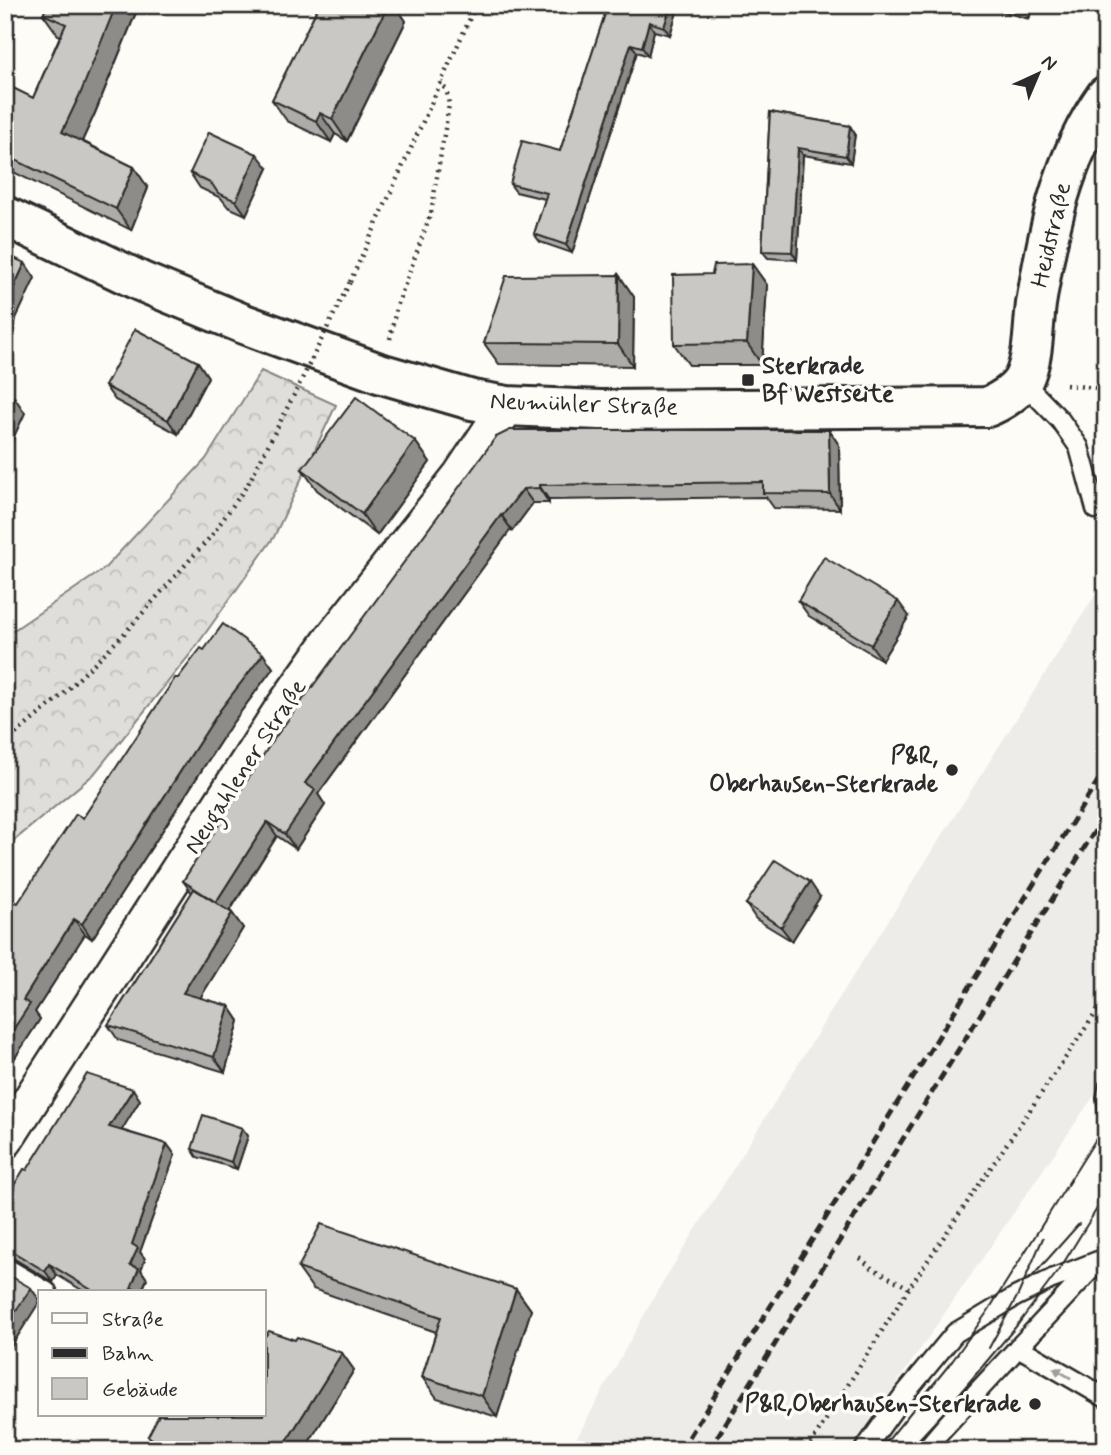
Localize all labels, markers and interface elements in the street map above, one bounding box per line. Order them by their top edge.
north arrow [1002,38,1072,108]
text: N [1036,49,1062,76]
street label: Heidstraße [1025,179,1079,291]
place label: Sterkrade Bf Westseite [762,351,894,410]
marker: Sterkrade Bf Westseite [740,372,756,388]
street label: Neumühler Straße [490,386,679,424]
street label: Neugahlener Straße [178,673,317,862]
place label: P&R, Oberhausen-Sterkrade [709,741,939,800]
marker: P&R, Oberhausen-Sterkrade [944,762,960,778]
legend [38,1290,266,1416]
text: Straße [102,1306,164,1334]
text: Bahn [102,1340,154,1368]
one-way arrow [1052,1367,1072,1379]
text: Gebäude [102,1376,178,1404]
place label: P&R,Oberhausen-Sterkrade [745,1389,1022,1420]
marker: P&R,Oberhausen-Sterkrade [1027,1396,1043,1412]

